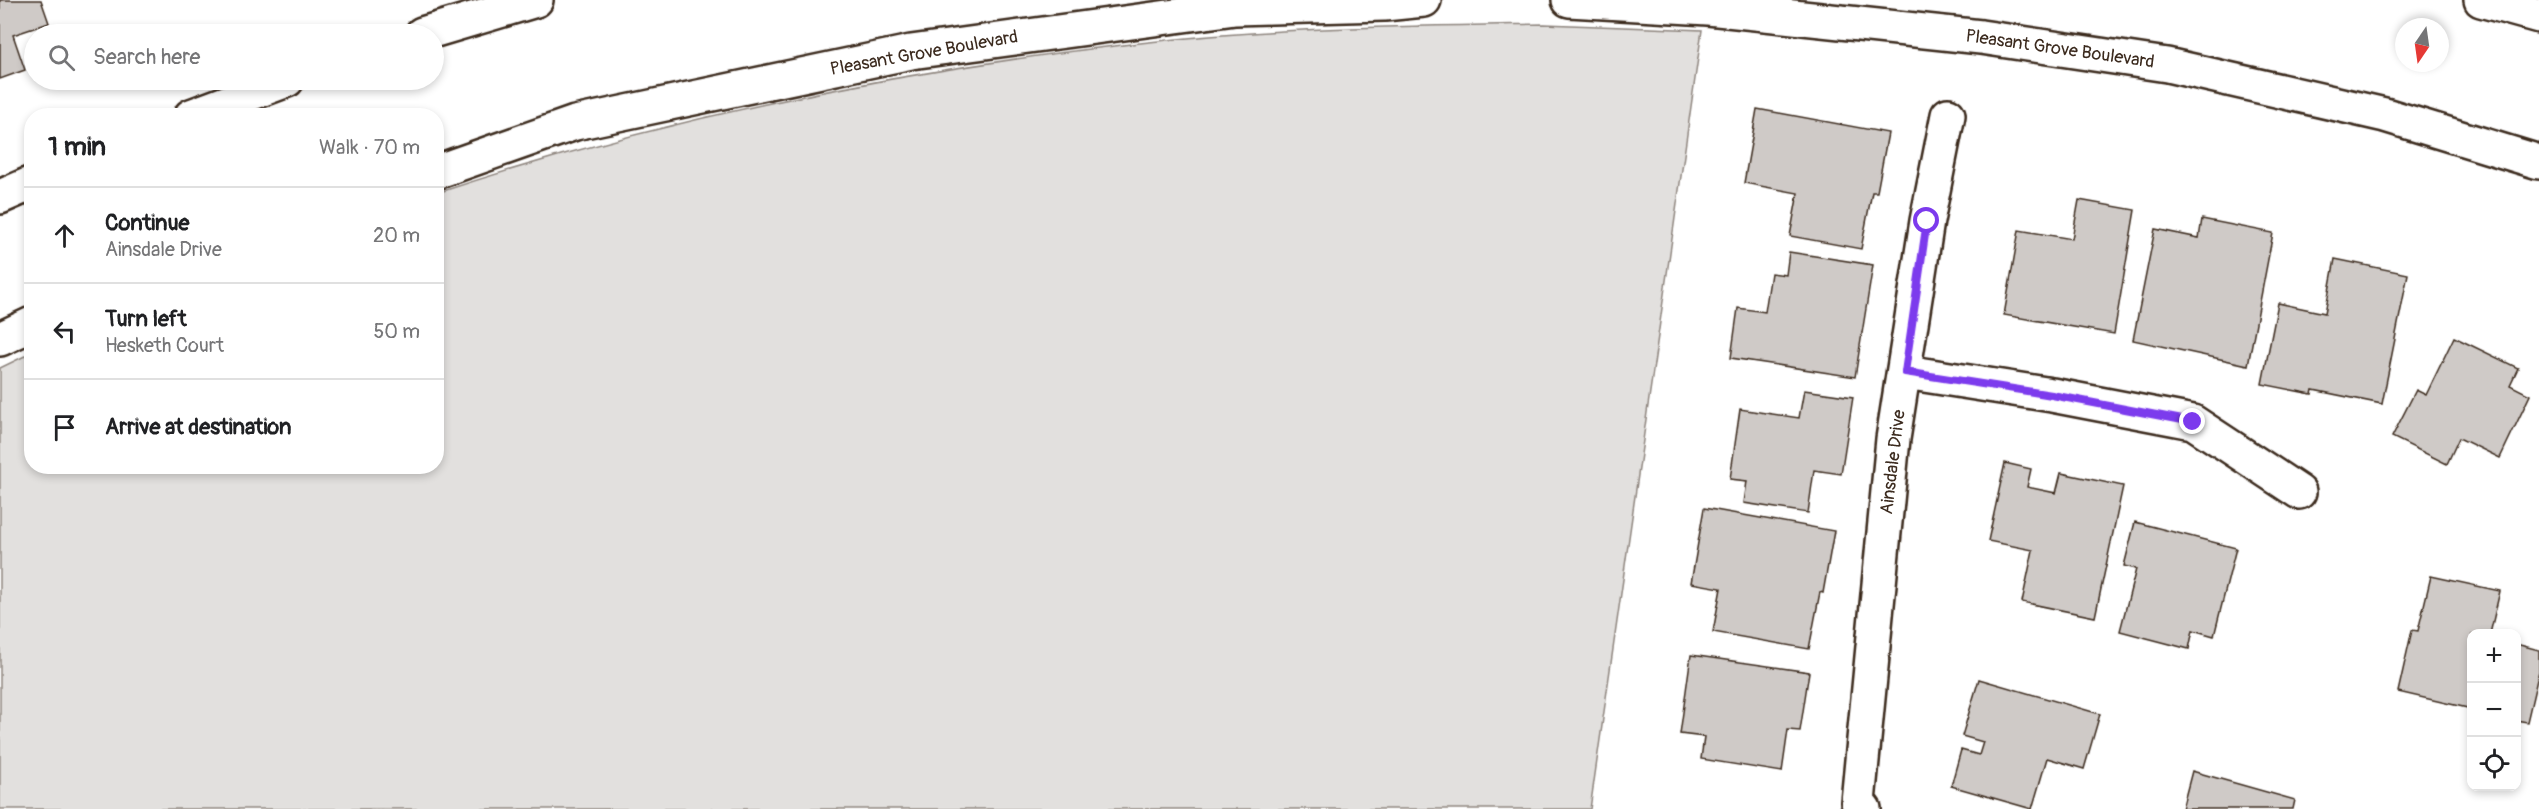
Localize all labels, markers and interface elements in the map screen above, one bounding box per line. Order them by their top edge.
north arrow [2395,18,2449,72]
search box [24,24,444,90]
street label: Pleasant Grove Boulevard [1964,24,2156,74]
street label: Pleasant Grove Boulevard [828,25,1020,81]
icon: search [45,41,78,74]
text: Search here [93,43,200,71]
text: 1 min [48,131,106,163]
text: Walk · 70 m [319,135,420,160]
route start [1913,207,1939,233]
text: Continue [105,209,189,237]
icon: ahead [48,219,81,252]
text: 20 m [373,223,420,248]
text: Ainsdale Drive [105,237,222,262]
text: Turn left [105,305,187,333]
icon: left [48,315,81,348]
text: 50 m [373,319,420,344]
text: Hesketh Court [105,333,224,358]
street label: Ainsdale Drive [1875,408,1911,516]
route end [2179,408,2205,434]
icon: arrive [48,411,81,444]
text: Arrive at destination [105,413,291,441]
map controls [2467,629,2521,791]
button: + [2467,629,2521,683]
button: − [2467,683,2521,737]
button: locate [2467,737,2521,791]

